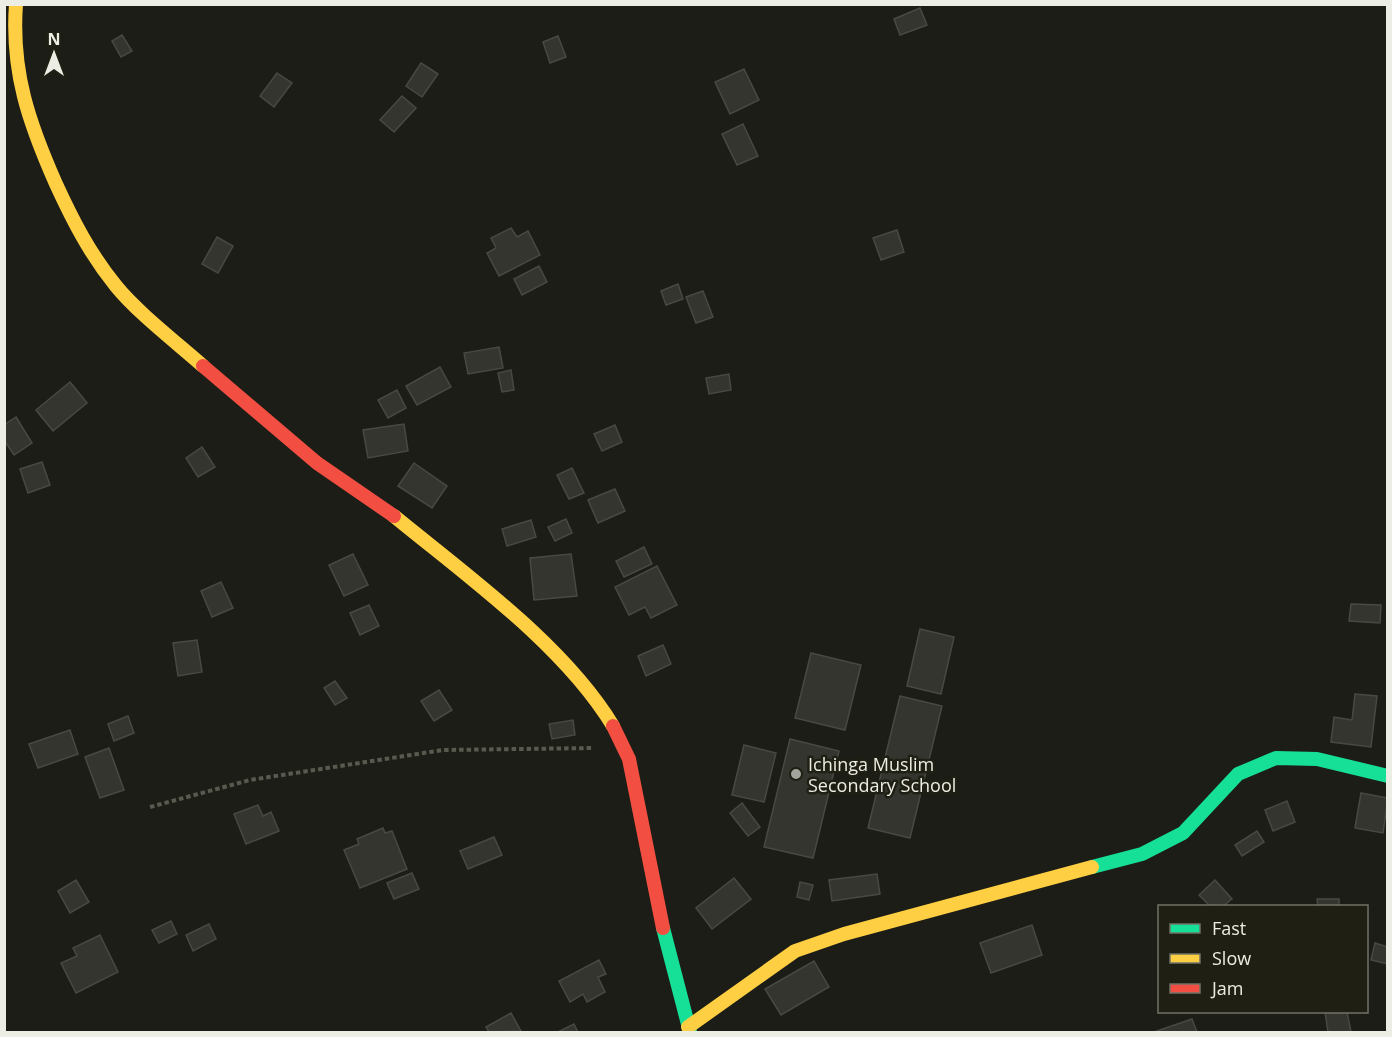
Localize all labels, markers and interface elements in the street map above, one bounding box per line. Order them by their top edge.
north arrow [24,24,84,84]
text: N [47,28,61,50]
place label: Ichinga Muslim Secondary School [808,752,956,797]
marker: Ichinga Muslim Secondary School [789,767,803,781]
legend [1158,905,1368,1013]
text: Fast [1212,916,1246,940]
text: Slow [1212,946,1251,970]
text: Jam [1210,976,1244,1000]

